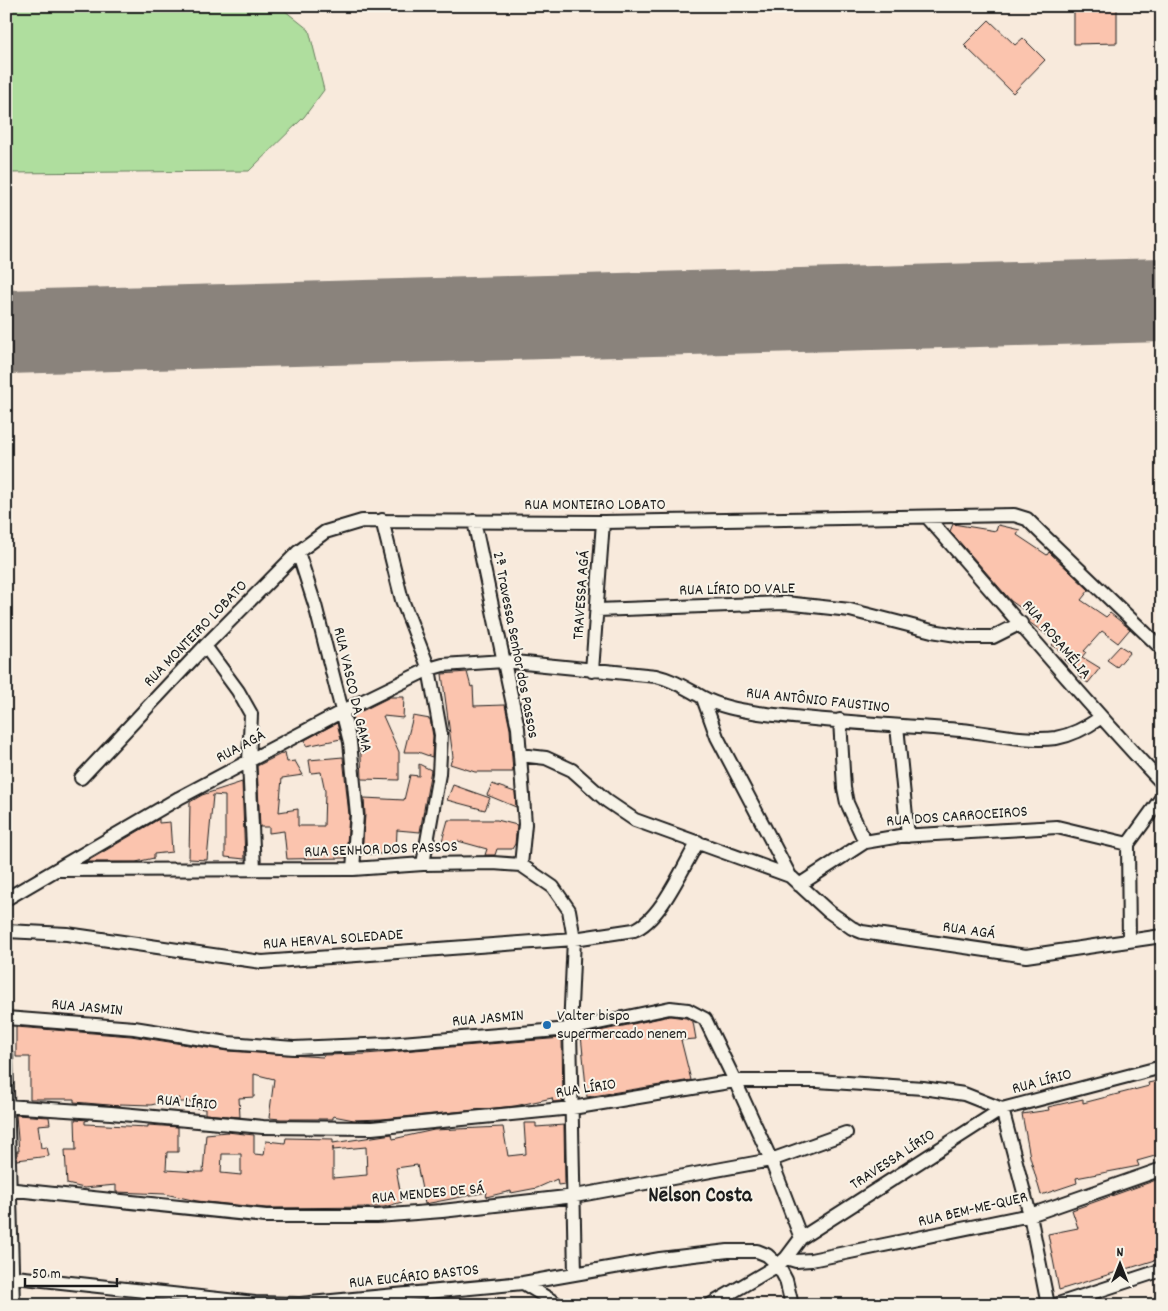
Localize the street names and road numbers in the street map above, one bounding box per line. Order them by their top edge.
street label: RUA MONTEIRO LOBATO [524,494,666,517]
street label: 2ª Travessa Senhor dos Passos [486,550,544,741]
street label: TRAVESSA AGÁ [567,550,597,640]
street label: RUA MONTEIRO LOBATO [139,575,253,693]
street label: RUA LÍRIO DO VALE [679,577,796,603]
street label: RUA ROSAMÉLIA [1016,595,1096,685]
street label: RUA VASCO DA GAMA [326,625,378,755]
street label: RUA ANTÔNIO FAUSTINO [745,682,891,720]
street label: RUA AGÁ [212,724,270,770]
street label: RUA DOS CARROCEIROS [886,801,1028,833]
street label: RUA SENHOR DOS PASSOS [304,836,458,864]
street label: RUA AGÁ [941,916,997,946]
street label: RUA HERVAL SOLEDADE [262,924,405,956]
street label: RUA JASMIN [50,993,124,1023]
street label: RUA JASMIN [451,1004,525,1034]
street label: RUA LÍRIO [1010,1063,1074,1101]
street label: RUA LÍRIO [554,1073,618,1105]
street label: RUA LÍRIO [156,1089,218,1117]
street label: TRAVESSA LÍRIO [846,1124,940,1196]
street label: RUA MENDES DE SÁ [371,1178,485,1210]
street label: RUA BEM-ME-QUER [916,1186,1030,1234]
street label: RUA EUCÁRIO BASTOS [348,1259,480,1295]

